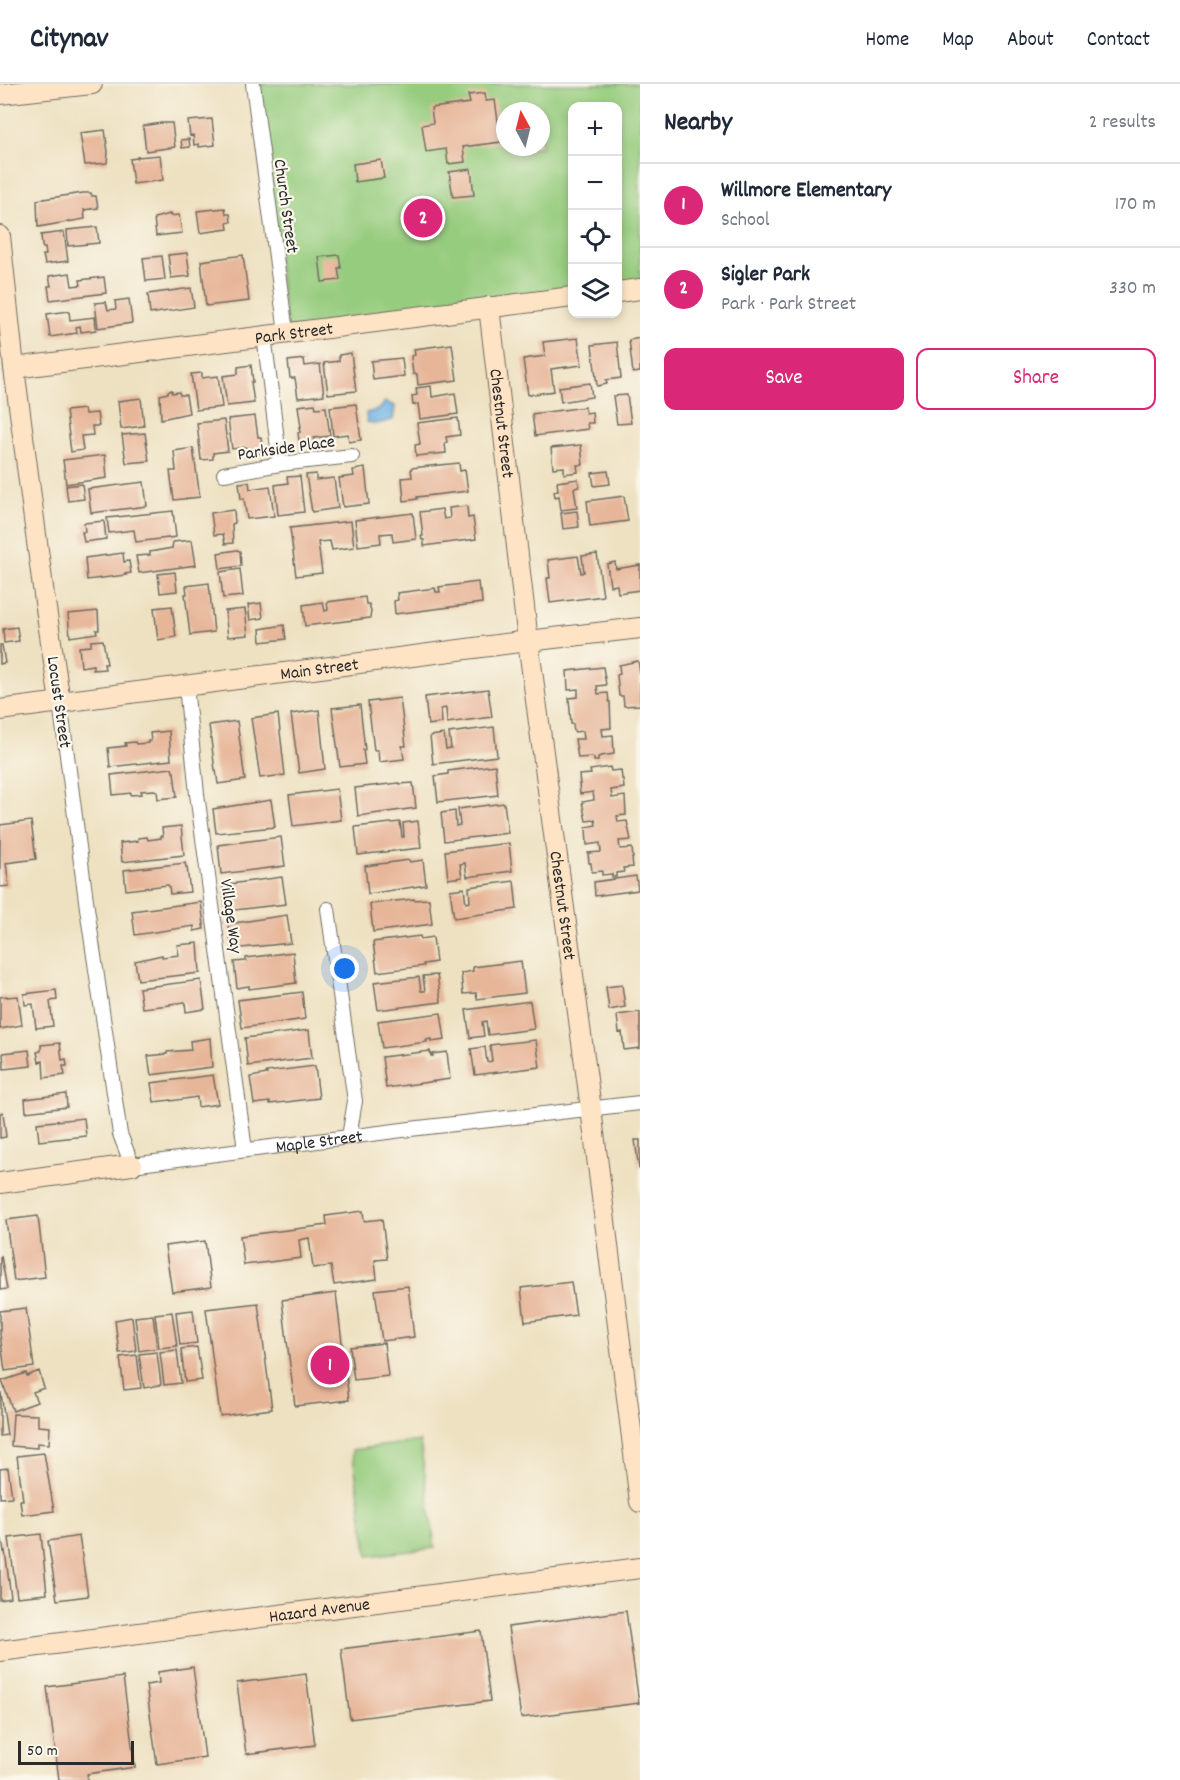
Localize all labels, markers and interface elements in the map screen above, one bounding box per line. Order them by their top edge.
text: Citynav [30,21,108,61]
text: Home [865,26,909,56]
text: Map [942,26,974,56]
text: About [1007,26,1054,56]
text: Contact [1087,26,1150,56]
north arrow [496,102,550,156]
map controls [568,102,622,318]
button: + [568,102,622,156]
text: Nearby [664,105,732,142]
text: 2 results [1089,109,1156,137]
button: − [568,156,622,210]
street label: Church Street [266,158,304,255]
text: Willmore Elementary [721,176,891,207]
text: 1 [681,191,686,219]
text: 170 m [1115,191,1156,219]
pin: 2 [404,196,442,240]
text: School [721,207,770,235]
button: locate [568,210,622,264]
text: Sigler Park [721,260,810,291]
button: layers [568,264,622,318]
text: 2 [679,275,688,303]
text: 330 m [1109,275,1156,303]
text: Park · Park Street [721,291,856,319]
street label: Park Street [253,317,335,352]
button: Save [664,348,904,410]
button: Share [916,348,1156,410]
street label: Chestnut Street [481,367,519,480]
street label: Parkside Place [236,430,337,469]
street label: Main Street [279,653,361,688]
street label: Locust Street [39,655,76,750]
street label: Chestnut Street [541,850,581,962]
street label: Village Way [212,877,247,956]
your location [330,954,359,983]
street label: Maple Street [274,1125,365,1161]
pin: 1 [310,1342,350,1388]
street label: Hazard Avenue [268,1593,372,1631]
scale bar [18,1738,134,1766]
text: 50 m [27,1740,58,1763]

